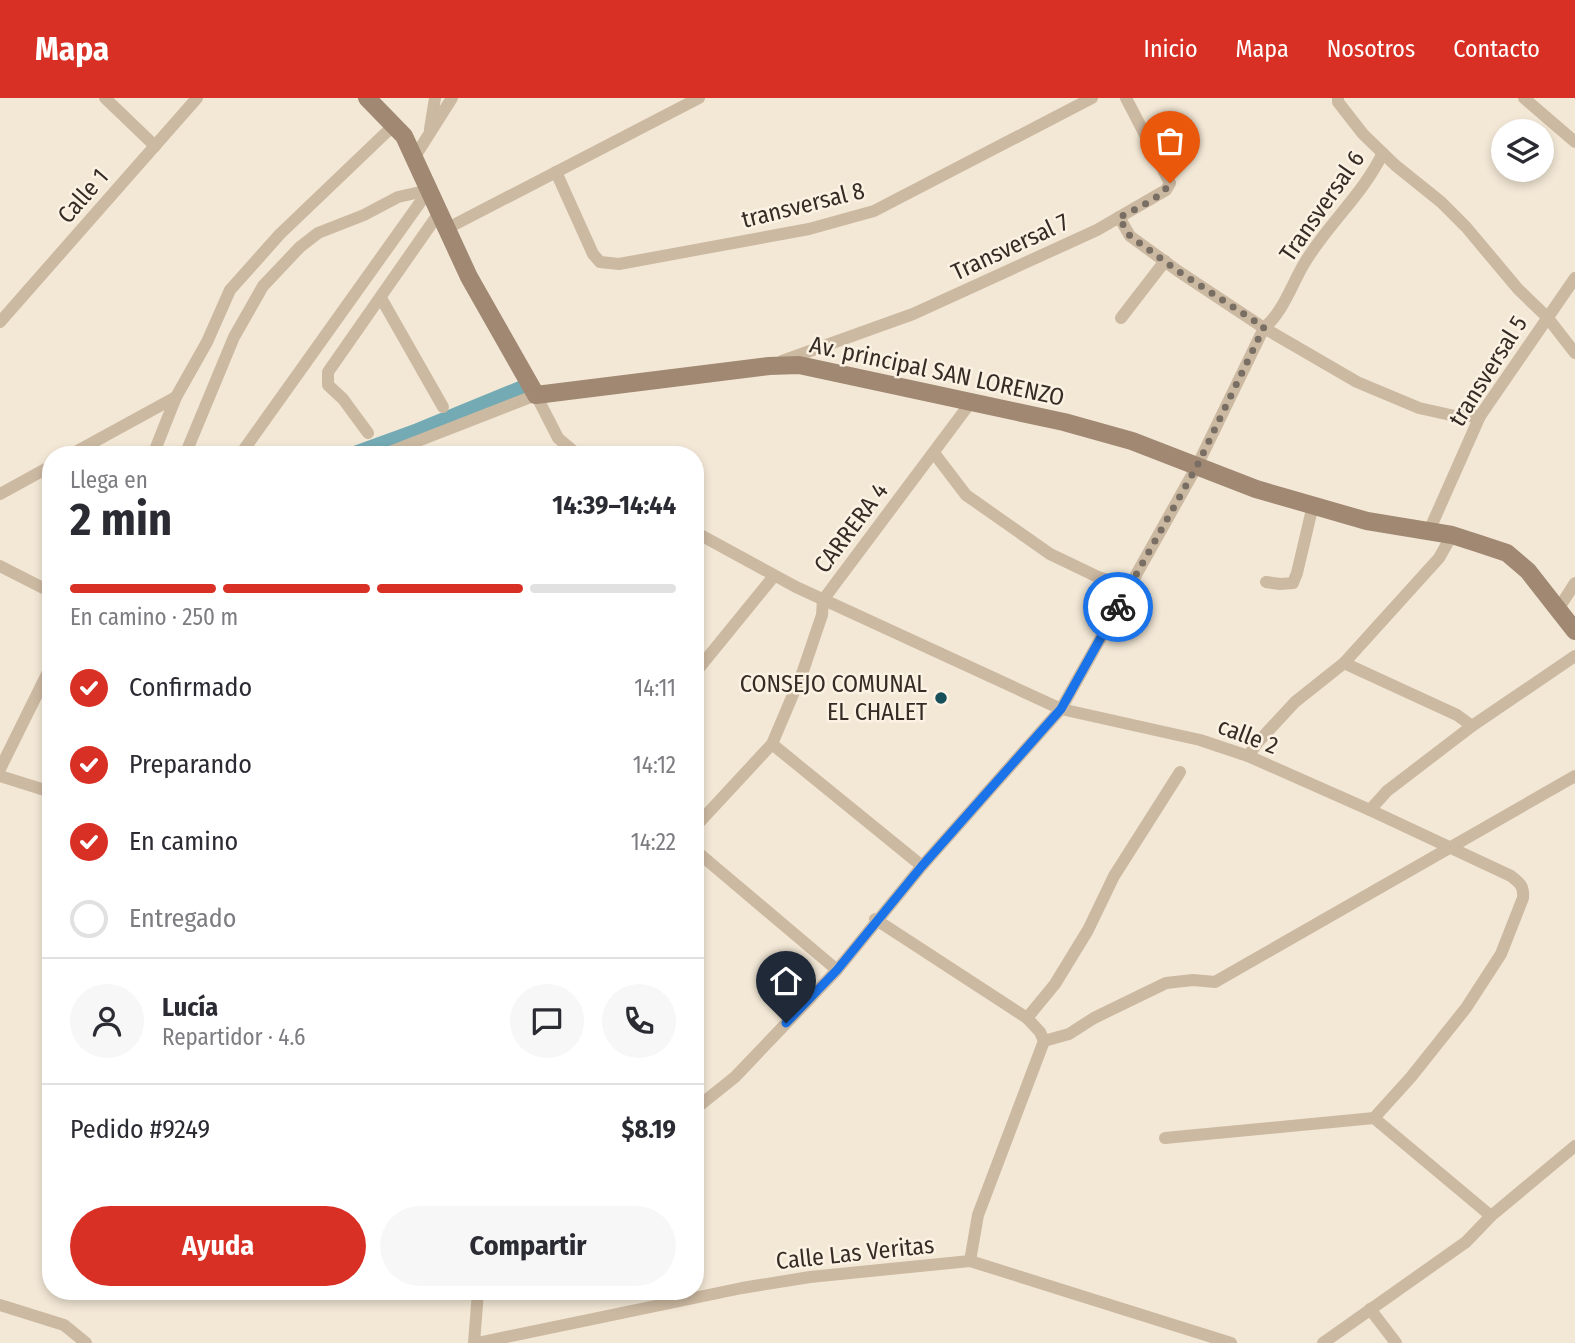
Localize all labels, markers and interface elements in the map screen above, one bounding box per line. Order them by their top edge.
text: Mapa [35,29,109,69]
text: Inicio [1144,35,1198,63]
text: Mapa [1236,35,1289,63]
text: Nosotros [1327,35,1415,63]
text: Contacto [1453,35,1540,63]
pin [1140,111,1200,183]
map controls [1491,119,1554,182]
button: layers [1491,119,1554,182]
icon: bag [1151,122,1189,160]
street label: Transversal 6 [1274,145,1370,267]
street label: Calle 1 [52,163,114,229]
street label: transversal 8 [739,176,867,234]
street label: Transversal 7 [947,208,1073,286]
street label: transversal 5 [1443,311,1533,431]
street label: Av. principal SAN LORENZO [807,330,1067,412]
text: Llega en [70,466,148,494]
street label: CARRERA 4 [808,478,894,578]
text: 14:39–14:44 [552,490,676,521]
text: 2 min [70,492,172,547]
courier [1083,572,1153,642]
icon: bike [1099,588,1137,626]
text: En camino · 250 m [70,603,238,631]
icon: check [70,669,108,707]
place label: CONSEJO COMUNAL EL CHALET [740,670,927,726]
text: Confirmado [129,672,252,703]
text: 14:11 [634,674,676,702]
marker: CONSEJO COMUNAL EL CHALET [933,690,949,706]
street label: calle 2 [1214,712,1282,760]
icon: check [70,746,108,784]
text: Preparando [129,749,252,780]
text: 14:12 [633,751,676,779]
icon: check [70,823,108,861]
text: En camino [129,826,238,857]
text: 14:22 [631,828,676,856]
text: Entregado [129,903,236,934]
pin [756,951,816,1023]
icon: home [767,962,805,1000]
button: person [70,984,144,1058]
button: chat [510,984,584,1058]
button: phone [602,984,676,1058]
text: Lucía [162,992,218,1023]
text: Repartidor · 4.6 [162,1023,306,1051]
text: Pedido #9249 [70,1114,210,1145]
text: $8.19 [622,1114,676,1145]
button: Ayuda [70,1206,366,1286]
button: Compartir [380,1206,676,1286]
street label: Calle Las Veritas [775,1231,935,1275]

